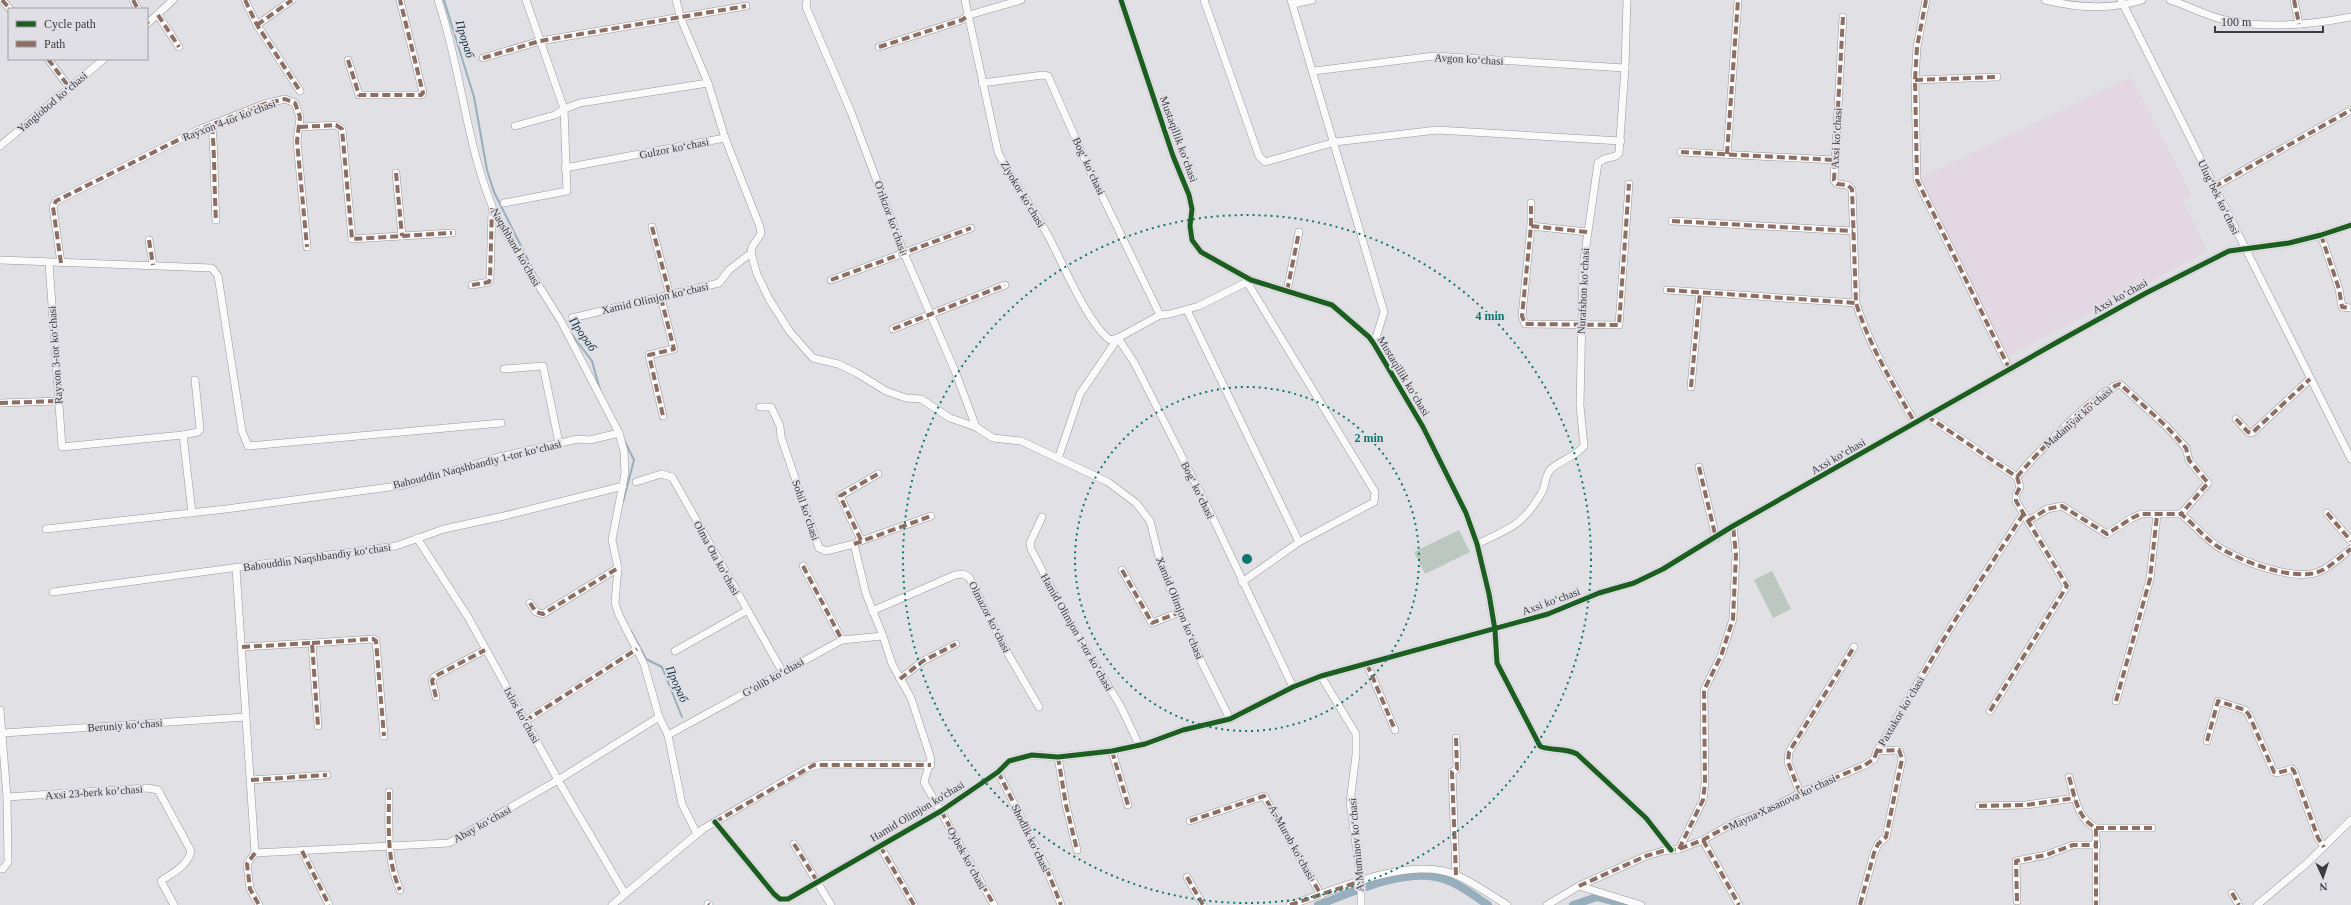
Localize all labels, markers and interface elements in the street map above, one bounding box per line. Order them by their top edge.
legend [8,8,148,60]
scale bar [2215,8,2323,34]
text: 100 m [2221,15,2252,29]
text: Cycle path [44,17,96,31]
water label: Прораб [452,17,478,60]
text: Path [44,37,65,51]
street label: Avgon koʻchasi [1434,51,1504,67]
street label: Yangiobod koʻchasi [15,69,89,135]
street label: Mustaqillik koʻchasi [1158,94,1200,184]
street label: Rayxon 4-tor koʻchasi [181,97,277,143]
street label: Axsi koʻchasi [1828,107,1844,169]
street label: Gulzor koʻchasi [638,135,710,161]
street label: Bogʻ koʻchasi [1070,135,1108,197]
street label: Ulugʻbek koʻchasi [2196,158,2242,236]
street label: Ziyokor koʻchasi [998,159,1048,229]
street label: O'rikzor koʻchasi [872,179,910,255]
street label: Naqshband ko'chasi [489,206,543,288]
street label: Nurafshon koʻchasi [1575,248,1591,334]
street label: Axsi koʻchasi [2091,276,2149,316]
street label: Xamid Olimjon koʻchasi [600,280,710,316]
street label: Rayxon 3-tor koʻchasi [46,306,64,404]
text: 4 min [1475,309,1505,323]
water label: Прораб [566,313,600,355]
street label: Mustaqillik koʻchasi [1375,334,1433,418]
street label: Madaniyat koʻchasi [2041,384,2115,450]
text: 2 min [1354,431,1384,445]
street label: Axsi koʻchasi [1809,436,1867,476]
street label: Bahouddin Naqshbandiy 1-tor koʻchasi [392,437,562,491]
street label: Bogʻ koʻchasi [1179,460,1217,520]
street label: Sohil koʻchasi [790,478,822,542]
street label: Olma Ota koʻchasi [692,519,742,597]
street label: Bahouddin Naqshbandiy koʻchasi [242,541,392,573]
centre of rings [1240,552,1254,566]
street label: Xamid Olimjon koʻchasi [1154,555,1206,661]
street label: Hamid Olimjon 1-tor koʼchasi [1038,571,1116,693]
street label: Olmazor koʻchasi [967,579,1013,655]
street label: Axsi koʻchasi [1520,585,1582,617]
street label: Gʻolib koʻchasi [740,655,806,699]
water label: Прораб [662,663,692,705]
street label: Paxtakor koʻchasi [1875,674,1927,748]
street label: Ixlos koʻchasi [502,685,542,745]
street label: Beruniy koʻchasi [87,716,163,734]
street label: Mayna Xasanova koʻchasi [1727,772,1837,832]
street label: Hamid Olimjon ko'chasi [868,778,966,844]
street label: Аxsi 23-berk koʼchasi [45,783,143,801]
street label: A.Muminov koʻchasi [1346,798,1366,892]
street label: Shodlik ko‘chasi [1009,802,1053,874]
street label: Abay koʻchasi [451,803,513,845]
street label: A. Murob koʻchasi [1267,803,1317,881]
street label: Oybek koʻchasi [945,825,989,891]
north arrow [2303,857,2343,897]
text: N [2319,881,2328,893]

